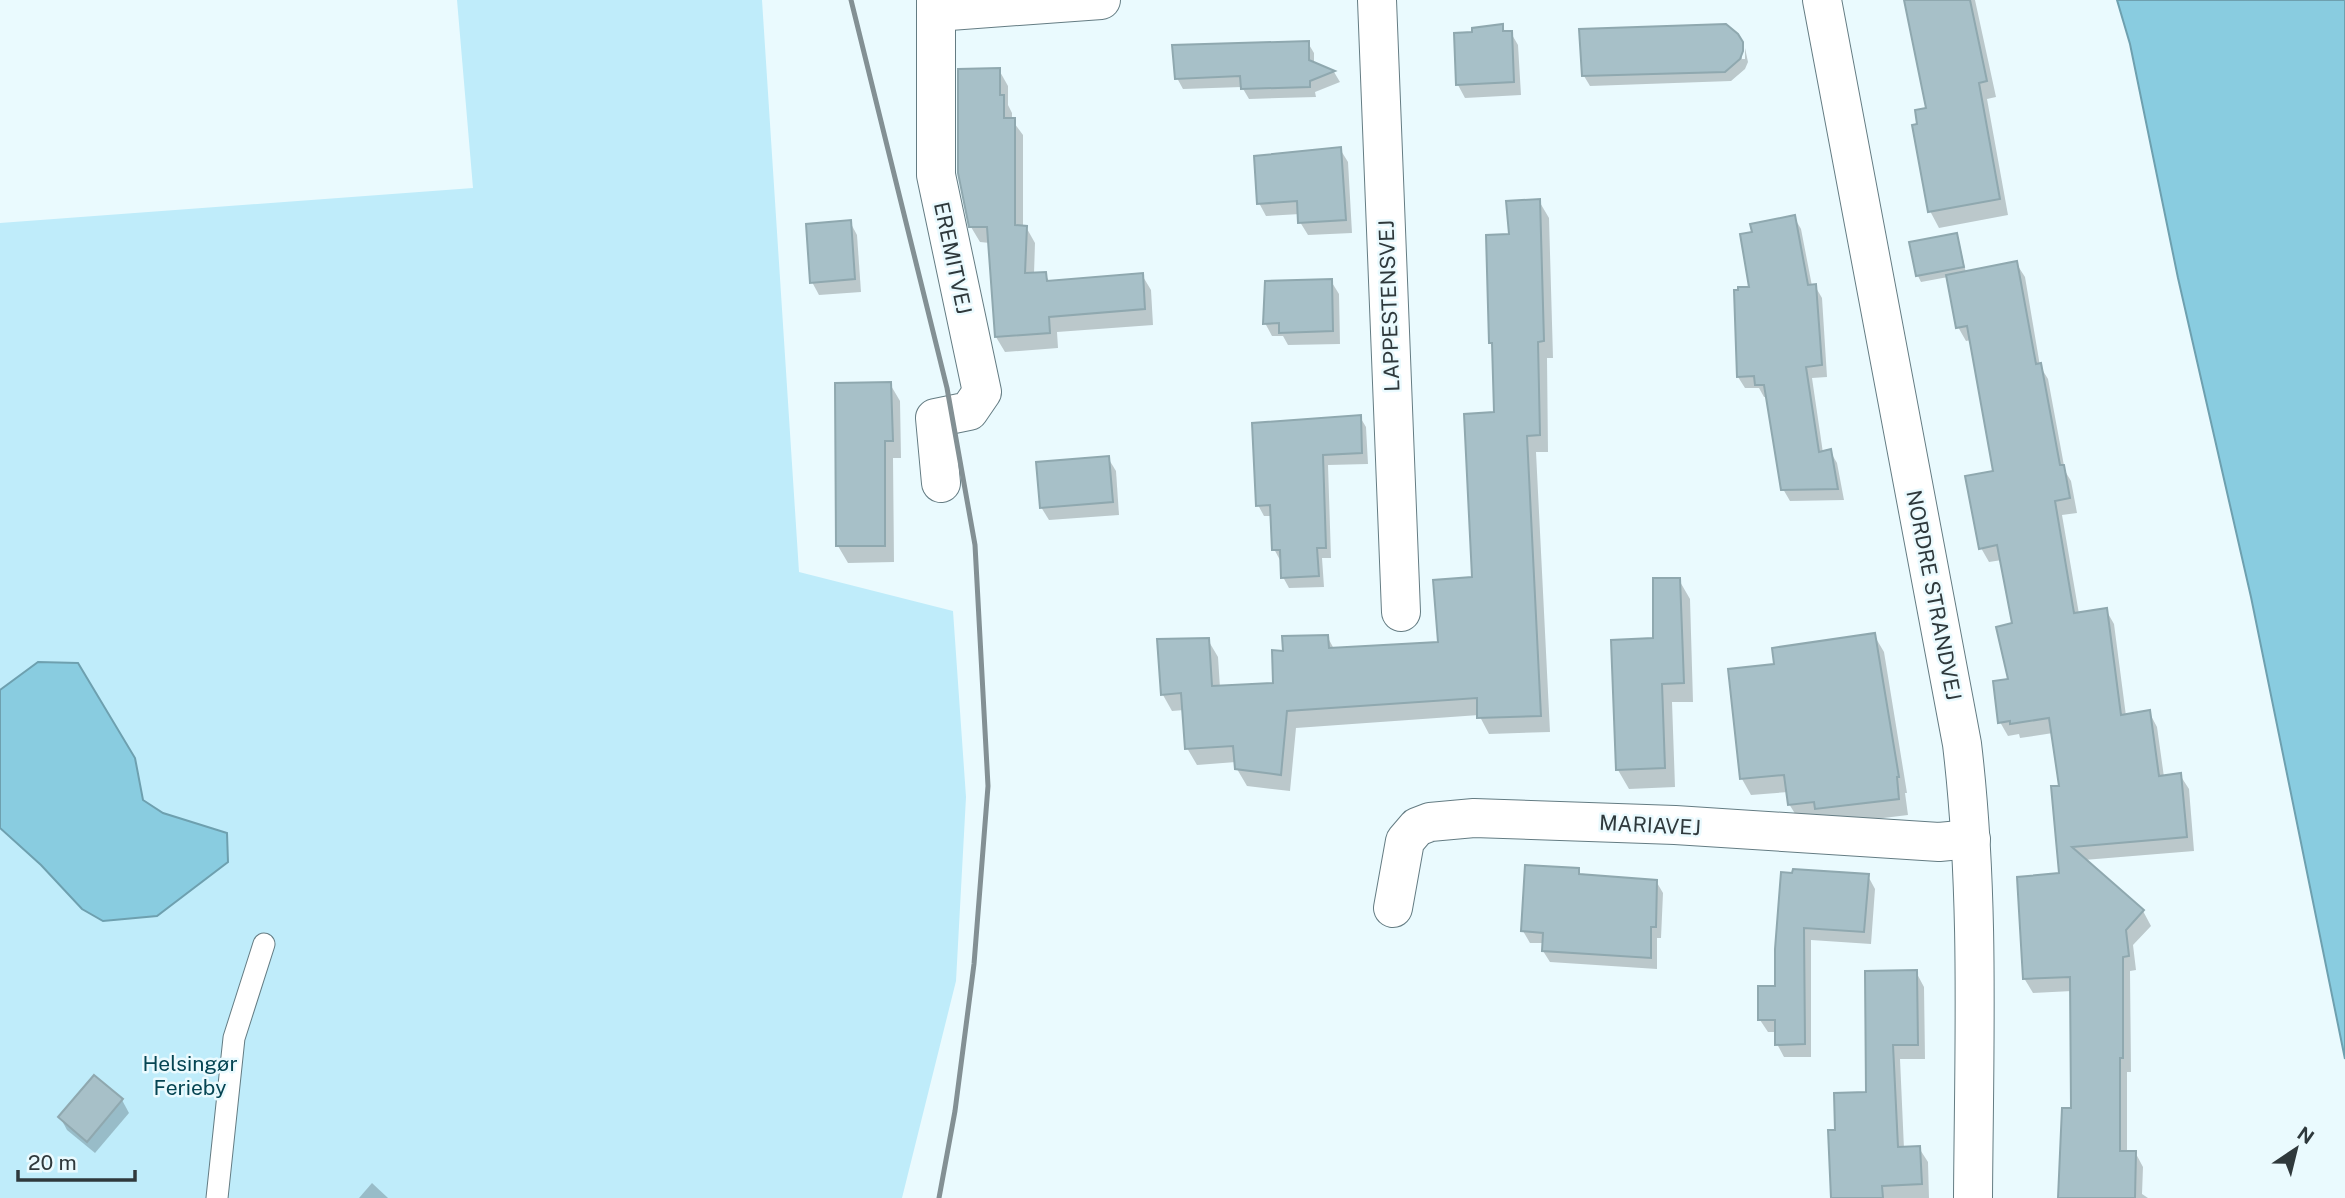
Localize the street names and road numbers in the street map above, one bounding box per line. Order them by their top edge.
street label: EREMITVEJ [929,200,977,316]
street label: LAPPESTENSVEJ [1374,220,1404,392]
street label: NORDRE STRANDVEJ [1901,488,1967,702]
street label: MARIAVEJ [1598,810,1702,840]

